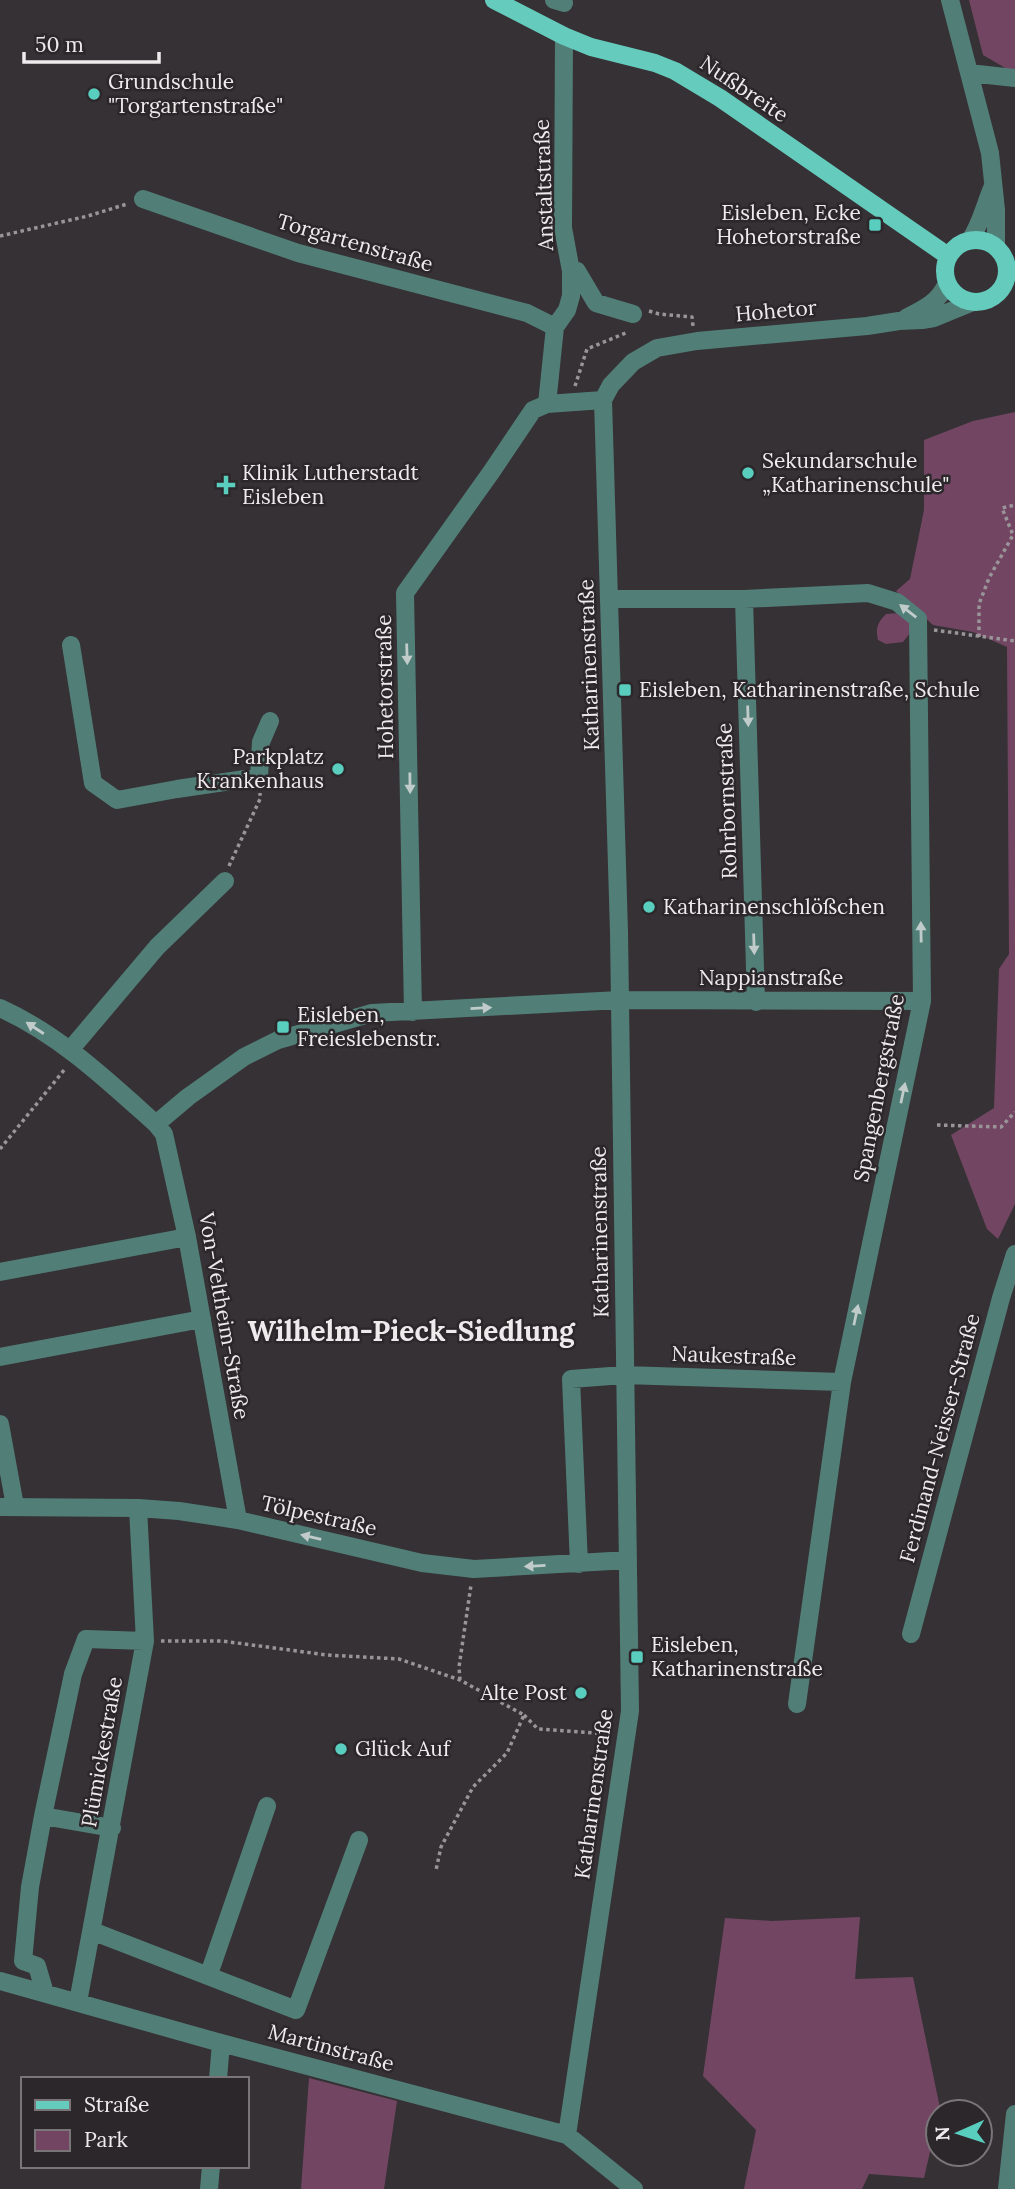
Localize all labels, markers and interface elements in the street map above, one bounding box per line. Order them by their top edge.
scale bar [24,21,159,65]
text: 50 m [35,31,84,58]
street label: Nußbreite [695,49,794,128]
place label: Grundschule "Torgartenstraße" [108,68,283,119]
marker: Grundschule "Torgartenstraße" [86,86,102,102]
street label: Anstaltstraße [528,119,559,252]
place label: Eisleben, Ecke Hohetorstraße [716,199,861,250]
street label: Torgartenstraße [274,207,436,278]
marker: Eisleben, Ecke Hohetorstraße [867,217,883,233]
street label: Hohetor [734,294,818,328]
place label: Sekundarschule „Katharinenschule" [762,447,950,498]
place label: Klinik Lutherstadt Eisleben [242,459,419,510]
marker: Sekundarschule „Katharinenschule" [740,465,756,481]
marker: Klinik Lutherstadt Eisleben [216,475,236,495]
street label: Katharinenstraße [572,579,605,751]
one-way arrow [899,604,917,618]
street label: Hohetorstraße [370,614,399,760]
one-way arrow [401,643,413,665]
place label: Eisleben, Katharinenstraße, Schule [639,676,980,703]
marker: Eisleben, Katharinenstraße, Schule [617,682,633,698]
one-way arrow [742,706,753,728]
street label: Rohrbornstraße [710,722,743,880]
place label: Parkplatz Krankenhaus [196,743,324,794]
marker: Parkplatz Krankenhaus [330,761,346,777]
one-way arrow [404,772,416,794]
place label: Katharinenschlößchen [663,893,885,920]
marker: Katharinenschlößchen [641,899,657,915]
one-way arrow [915,921,927,943]
one-way arrow [748,933,760,955]
street label: Nappianstraße [699,964,843,991]
street label: Spangenbergstraße [847,992,910,1184]
place label: Eisleben, Freieslebenstr. [297,1001,440,1052]
one-way arrow [470,1002,492,1013]
marker: Eisleben, Freieslebenstr. [275,1019,291,1035]
one-way arrow [26,1022,45,1035]
one-way arrow [898,1082,909,1104]
street label: Katharinenstraße [585,1146,614,1318]
street label: Von-Veltheim-Straße [193,1209,256,1422]
one-way arrow [851,1304,862,1326]
street label: Ferdinand-Neisser-Straße [893,1310,986,1566]
district label: Wilhelm-Pieck-Siedlung [247,1313,576,1349]
street label: Naukestraße [671,1340,797,1371]
street label: Tölpestraße [259,1489,379,1542]
one-way arrow [300,1531,322,1542]
one-way arrow [524,1561,546,1572]
place label: Eisleben, Katharinenstraße [651,1631,823,1682]
marker: Eisleben, Katharinenstraße [629,1649,645,1665]
street label: Plümickestraße [75,1674,128,1829]
place label: Alte Post [479,1679,568,1706]
marker: Alte Post [573,1685,589,1701]
street label: Katharinenstraße [568,1707,619,1881]
place label: Glück Auf [355,1735,452,1762]
marker: Glück Auf [333,1741,349,1757]
street label: Martinstraße [265,2018,397,2077]
legend [21,2077,248,2168]
text: Straße [84,2091,149,2118]
north arrow [924,2098,994,2168]
text: Park [84,2126,128,2153]
text: N [930,2126,954,2142]

